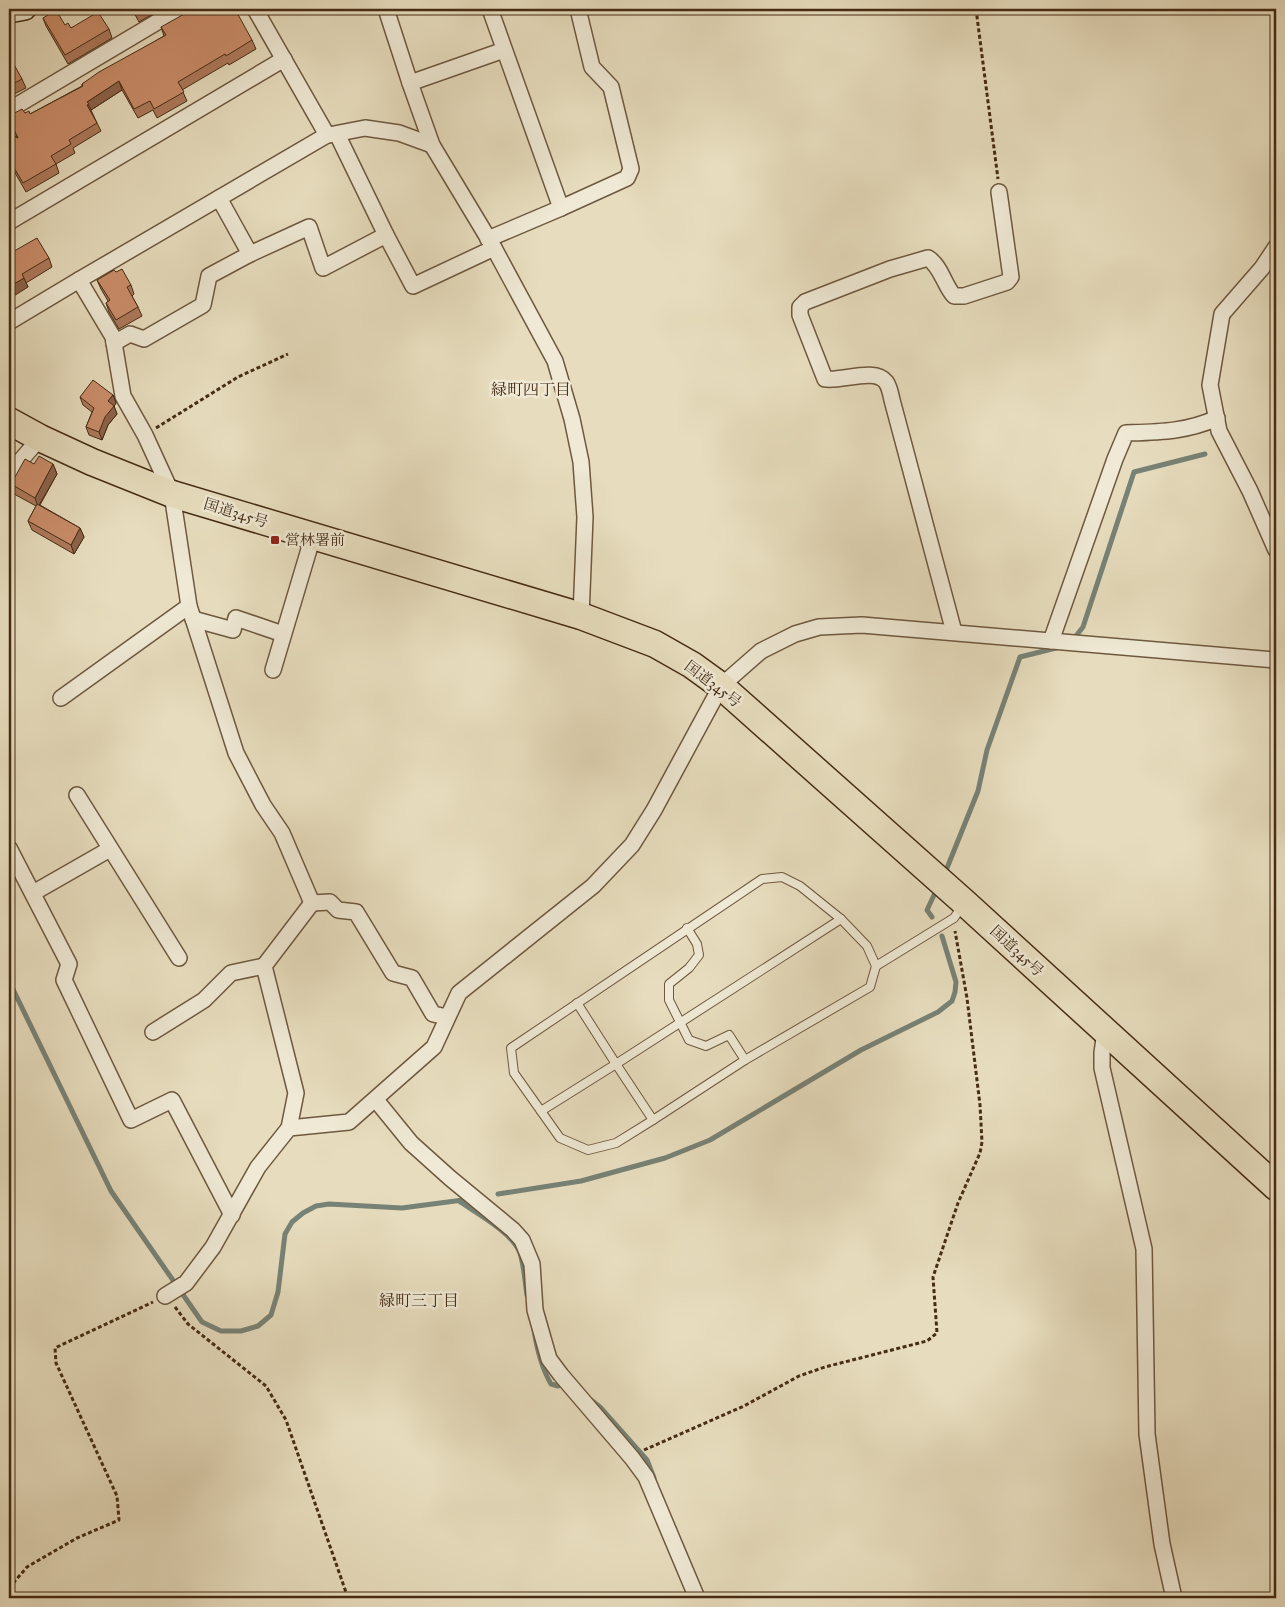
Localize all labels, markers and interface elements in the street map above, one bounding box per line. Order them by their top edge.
district label: 緑町四丁目 [491,380,571,399]
street label: 国道345号 [202,495,270,531]
place label: 営林署前 [285,531,345,549]
marker: 営林署前 [269,534,281,546]
street label: 国道345号 [681,657,745,711]
street label: 国道345号 [987,922,1047,980]
district label: 緑町三丁目 [379,1291,459,1310]

